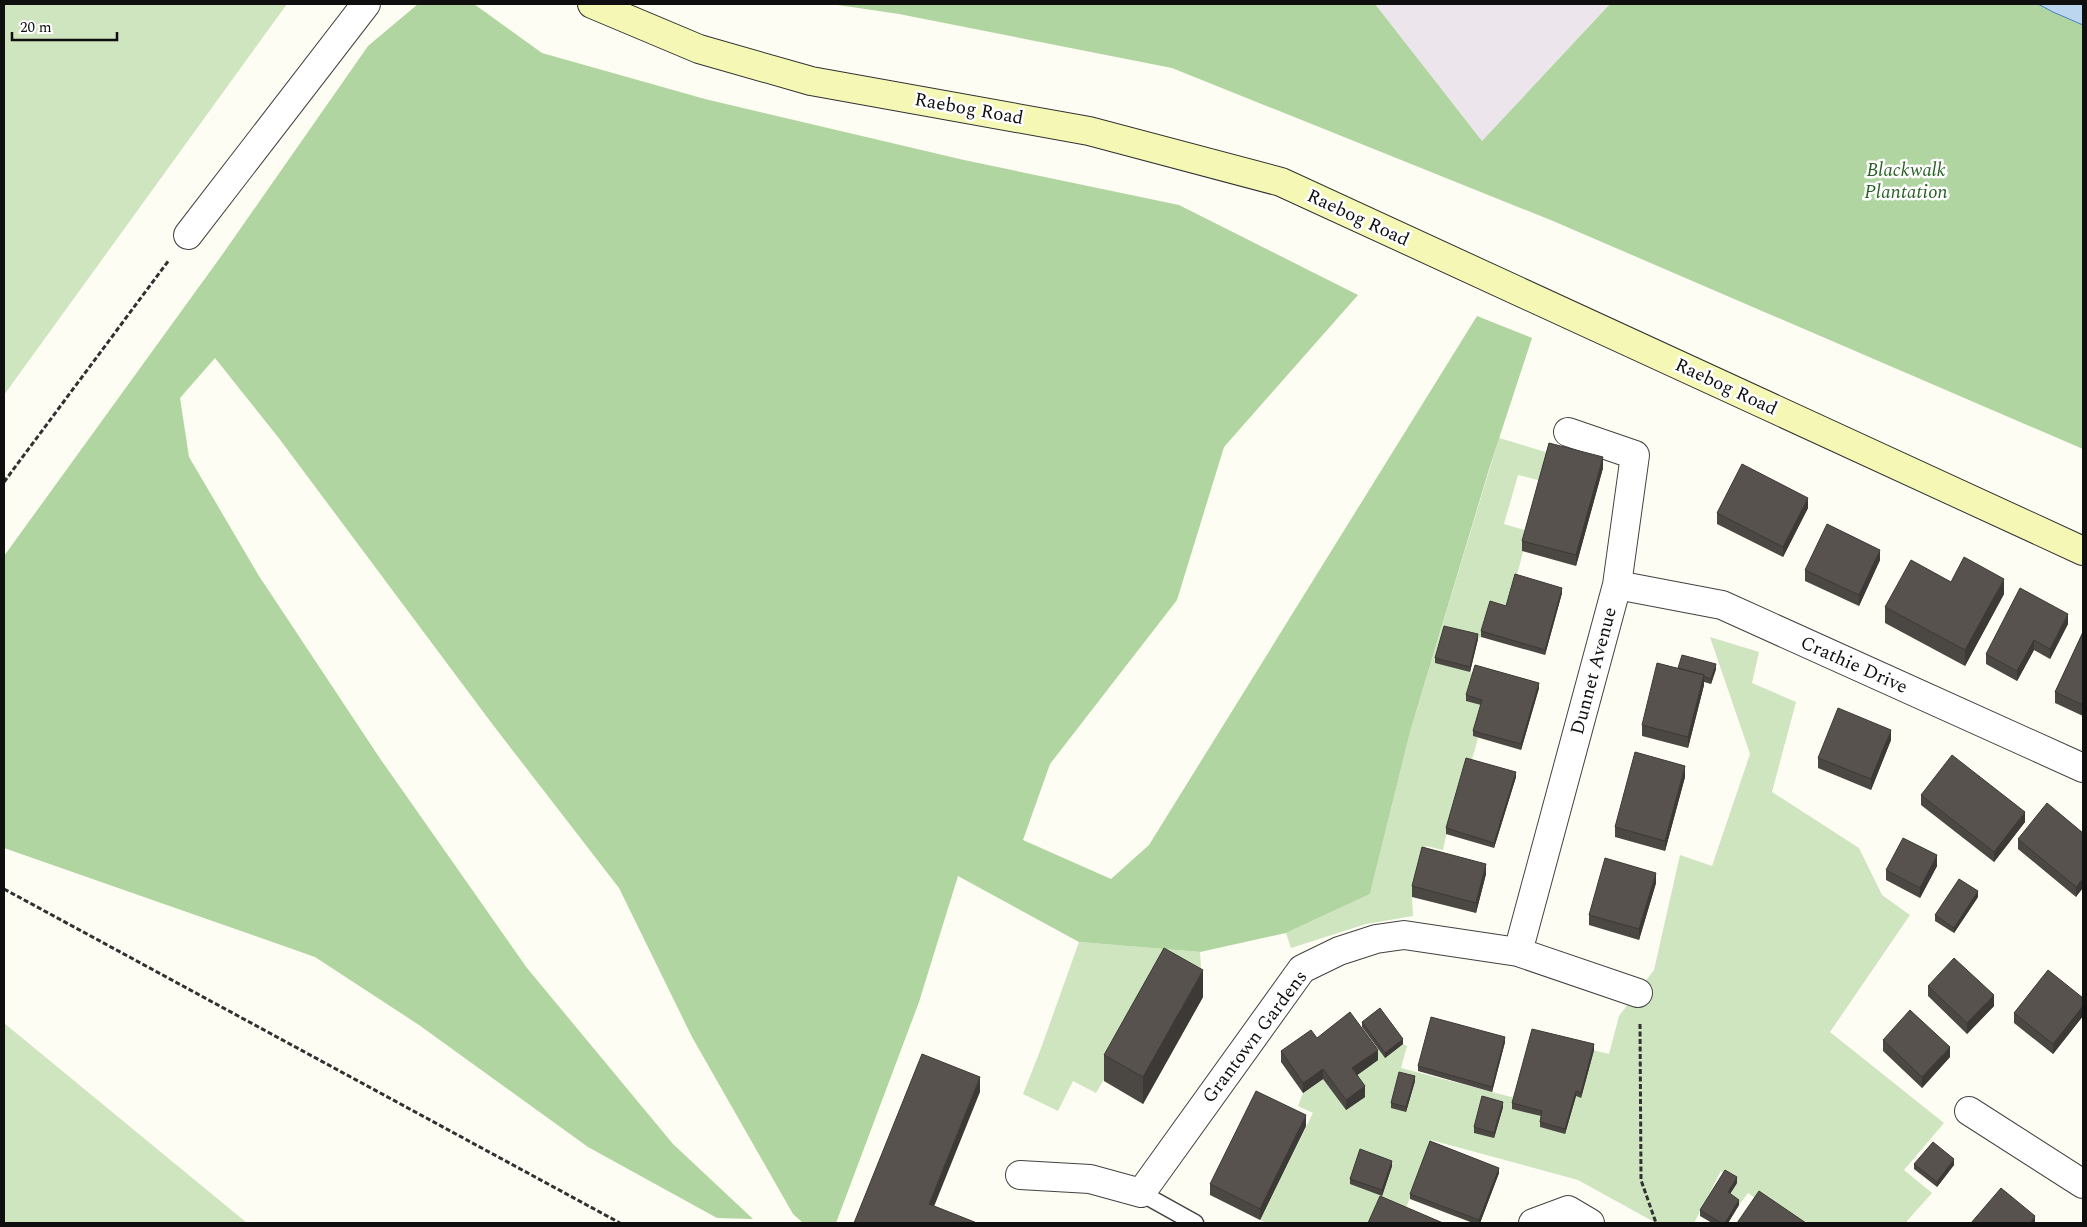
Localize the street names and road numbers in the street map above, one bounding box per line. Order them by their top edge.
street label: Raebog Road [912,85,1026,133]
street label: Raebog Road [1302,182,1414,254]
street label: Raebog Road [1670,351,1782,423]
street label: Dunnet Avenue [1563,604,1625,738]
street label: Crathie Drive [1796,628,1912,702]
street label: Grantown Gardens [1195,964,1315,1110]

